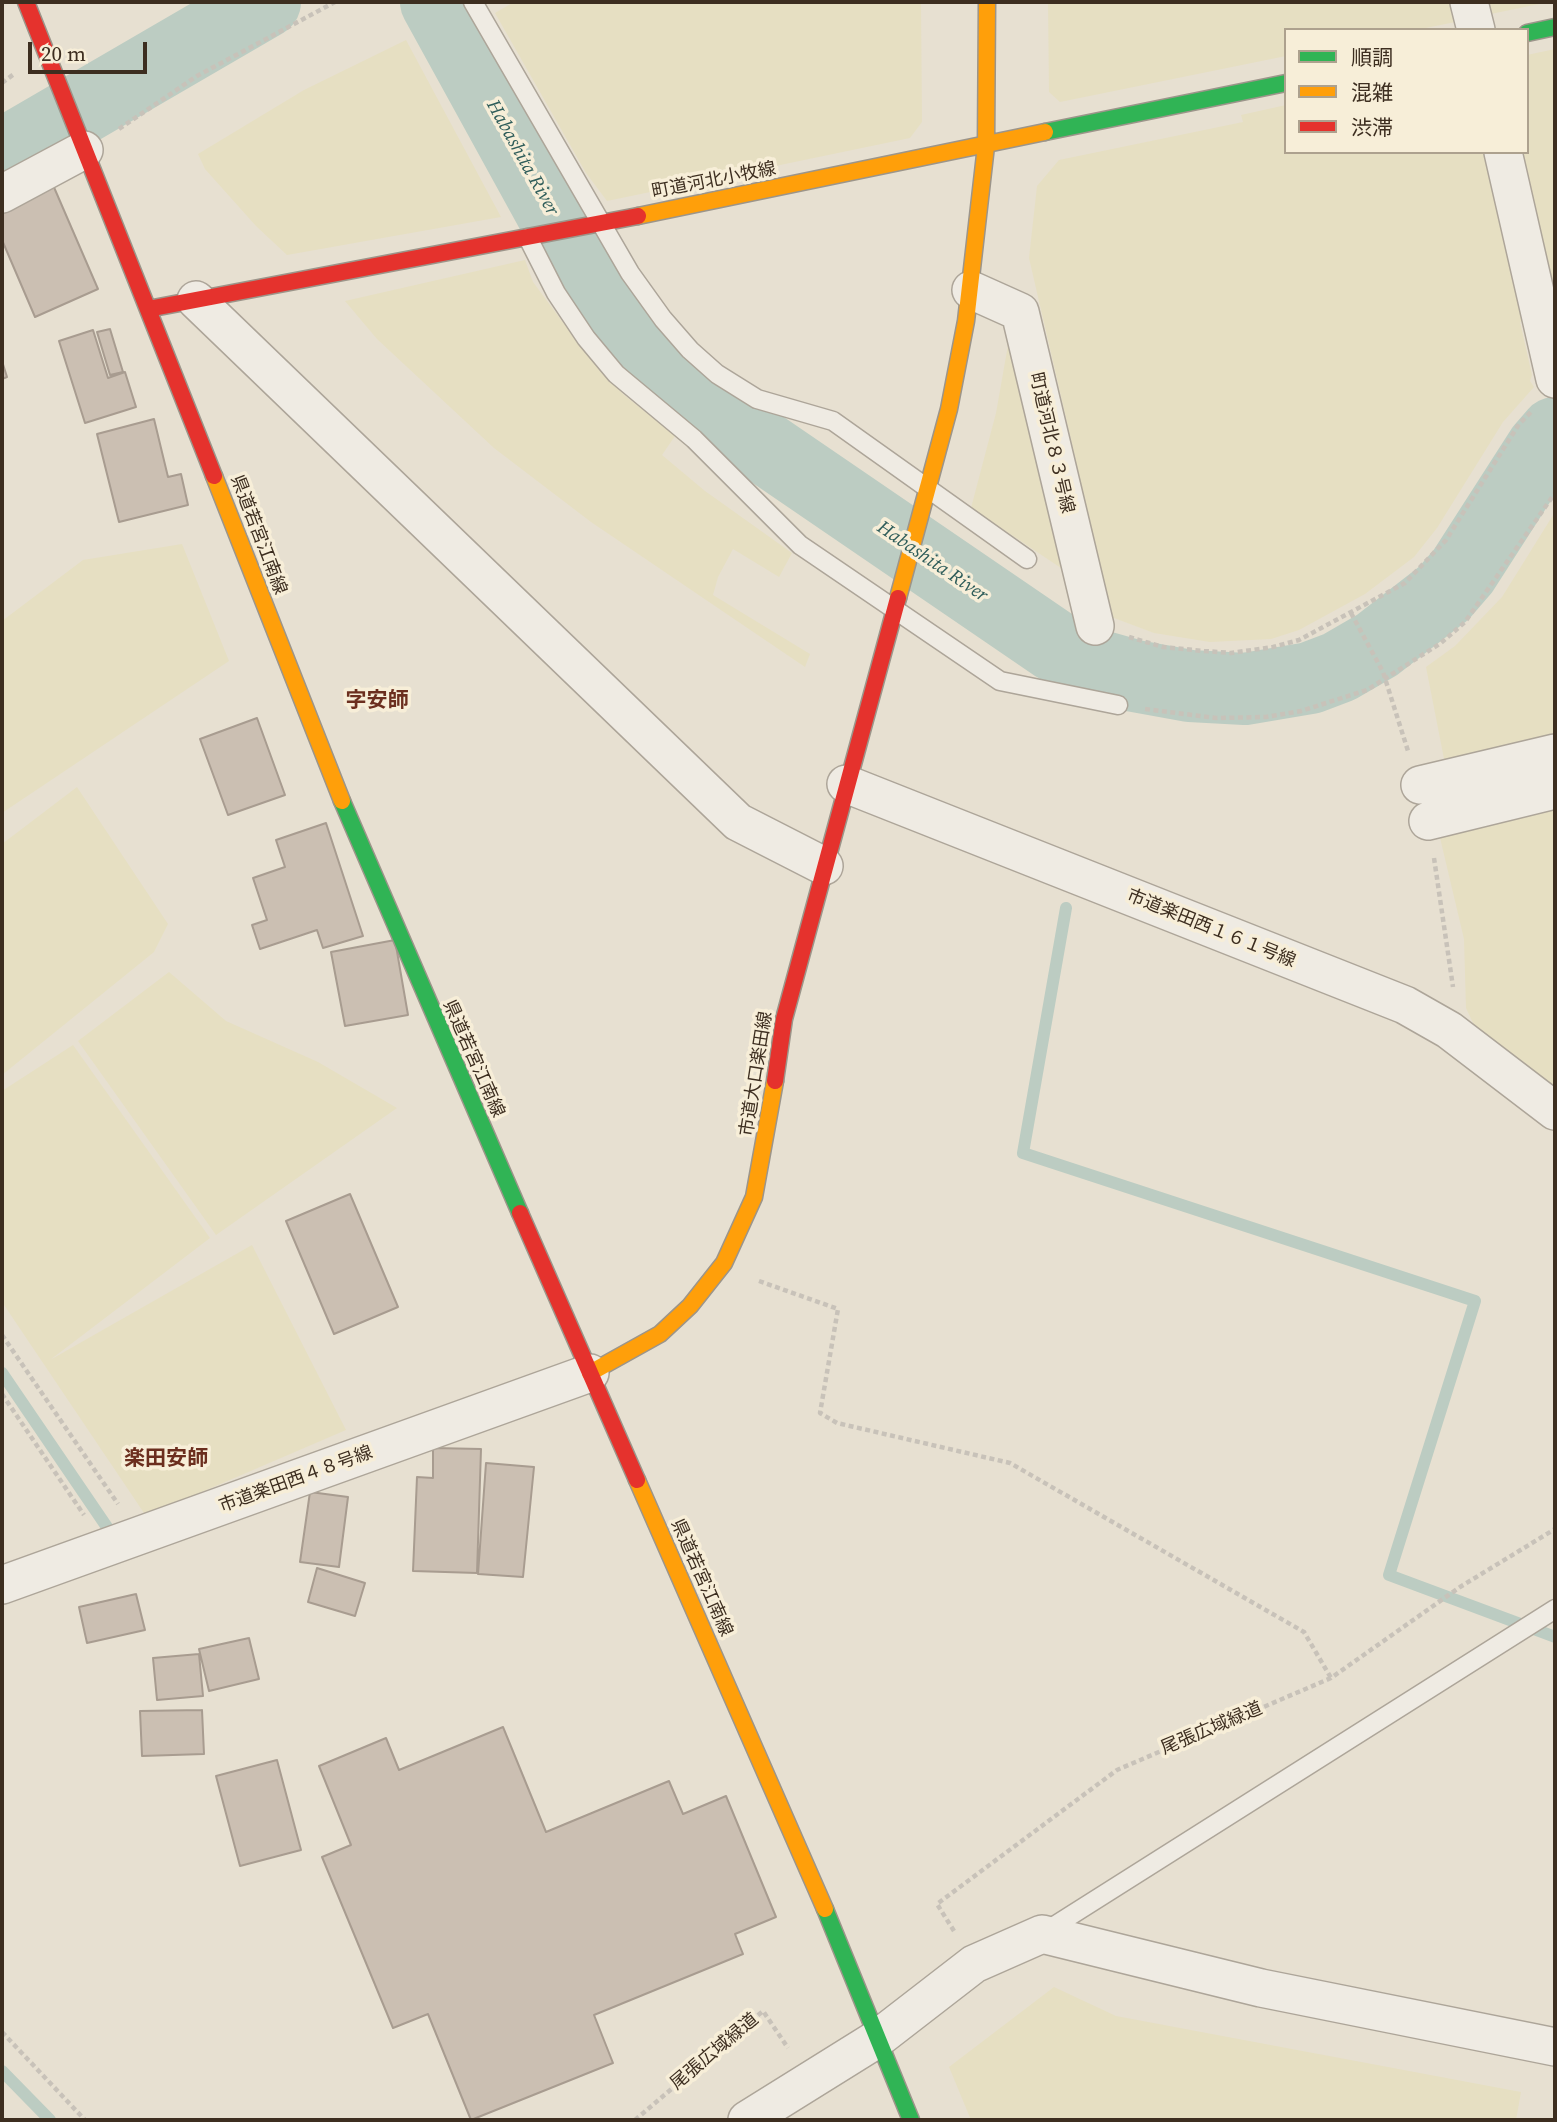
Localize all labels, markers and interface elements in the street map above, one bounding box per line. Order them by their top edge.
scale bar [32,28,150,72]
legend [1284,28,1529,154]
text: 20 m [41,39,86,68]
text: 順調 [1351,43,1393,72]
text: 混雑 [1351,78,1393,107]
water label: Habashita River [481,96,563,220]
text: 渋滞 [1351,113,1393,142]
street label: 町道河北小牧線 [650,158,778,204]
street label: 町道河北８３号線 [1024,370,1078,516]
street label: 県道若宮江南線 [225,472,291,598]
water label: Habashita River [872,517,992,607]
district label: 字安師 [346,689,408,715]
street label: 市道楽田西１６１号線 [1124,885,1298,973]
street label: 県道若宮江南線 [438,997,508,1121]
street label: 市道大口楽田線 [736,1010,778,1138]
street label: 市道楽田西４８号線 [216,1442,376,1518]
district label: 楽田安師 [124,1447,208,1473]
street label: 県道若宮江南線 [666,1516,736,1640]
street label: 尾張広域緑道 [1158,1698,1266,1760]
street label: 尾張広域緑道 [667,2009,763,2095]

